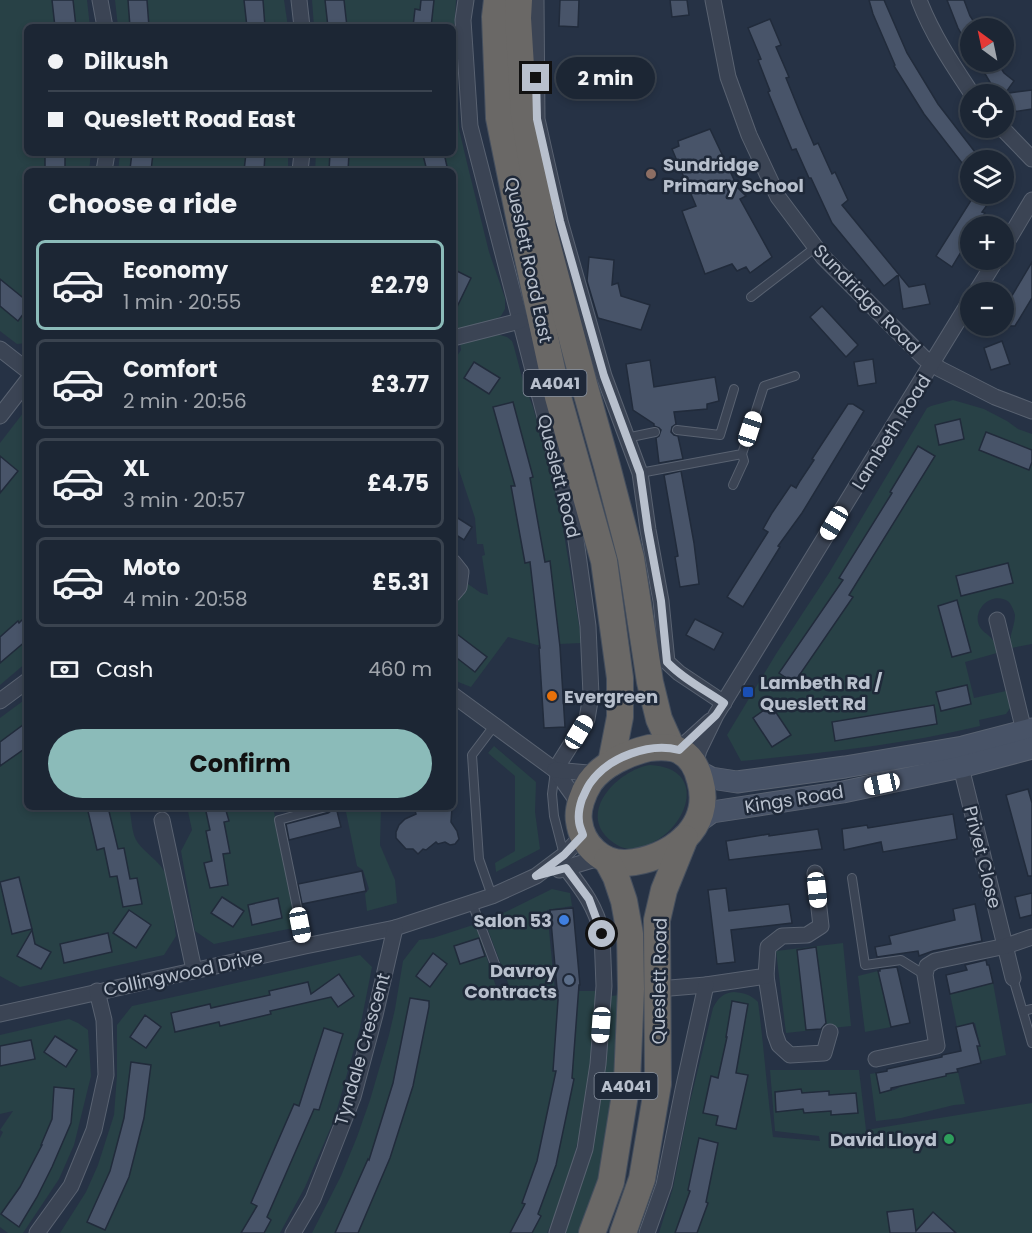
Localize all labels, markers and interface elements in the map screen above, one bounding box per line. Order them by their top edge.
north arrow [960,18,1014,72]
map controls [960,18,1014,336]
text: Dilkush [84,46,169,77]
callout: 2 min [557,57,656,99]
route end [522,64,549,91]
text: 2 min [577,64,634,92]
button: locate [960,84,1014,138]
text: Queslett Road East [84,104,296,135]
button: layers [960,150,1014,204]
place label: Sundridge Primary School [663,152,804,198]
marker: Sundridge Primary School [644,167,658,181]
street label: Queslett Road East [499,175,559,345]
text: Choose a ride [48,185,237,222]
button: + [960,216,1014,270]
street label: Sundridge Road [808,239,926,359]
text: Economy [123,255,228,286]
icon: car [51,258,105,312]
text: £2.79 [370,270,429,301]
button: − [960,282,1014,336]
text: 1 min · 20:55 [123,288,241,316]
text: Comfort [123,354,217,385]
icon: car [51,357,105,411]
text: £3.77 [371,369,429,400]
road number: A4041 [524,370,586,396]
street label: Lambeth Road [846,370,936,494]
text: 2 min · 20:56 [123,387,247,415]
car [736,409,764,449]
street label: Queslett Road [532,412,586,540]
text: XL [123,453,149,484]
icon: car [51,456,105,510]
text: £4.75 [367,468,429,499]
text: 3 min · 20:57 [123,486,245,514]
car [817,503,851,543]
text: Moto [123,552,180,583]
icon: car [51,555,105,609]
text: £5.31 [372,567,429,598]
text: 4 min · 20:58 [123,585,248,613]
icon: cash [48,653,81,686]
text: Cash [96,654,153,685]
text: 460 m [368,655,432,683]
place label: Lambeth Rd / Queslett Rd [760,670,882,716]
place label: Evergreen [564,684,658,709]
marker: Lambeth Rd / Queslett Rd [741,685,755,699]
marker: Evergreen [545,689,559,703]
car [562,712,596,752]
button: Confirm [48,729,432,798]
car [863,771,901,797]
street label: Kings Road [743,779,845,819]
street label: Privet Close [958,803,1008,911]
car [806,871,828,909]
car [288,906,312,944]
place label: Salon 53 [473,908,552,933]
marker: Salon 53 [557,913,571,927]
street label: Queslett Road [645,918,673,1044]
route start [588,920,615,947]
street label: Collingwood Drive [101,944,265,1002]
place label: Davroy Contracts [464,958,558,1004]
street label: Tyndale Crescent [328,970,396,1128]
marker: Davroy Contracts [562,973,576,987]
car [591,1006,611,1044]
road number: A4041 [594,1073,658,1099]
place label: David Lloyd [830,1127,937,1152]
marker: David Lloyd [942,1132,956,1146]

